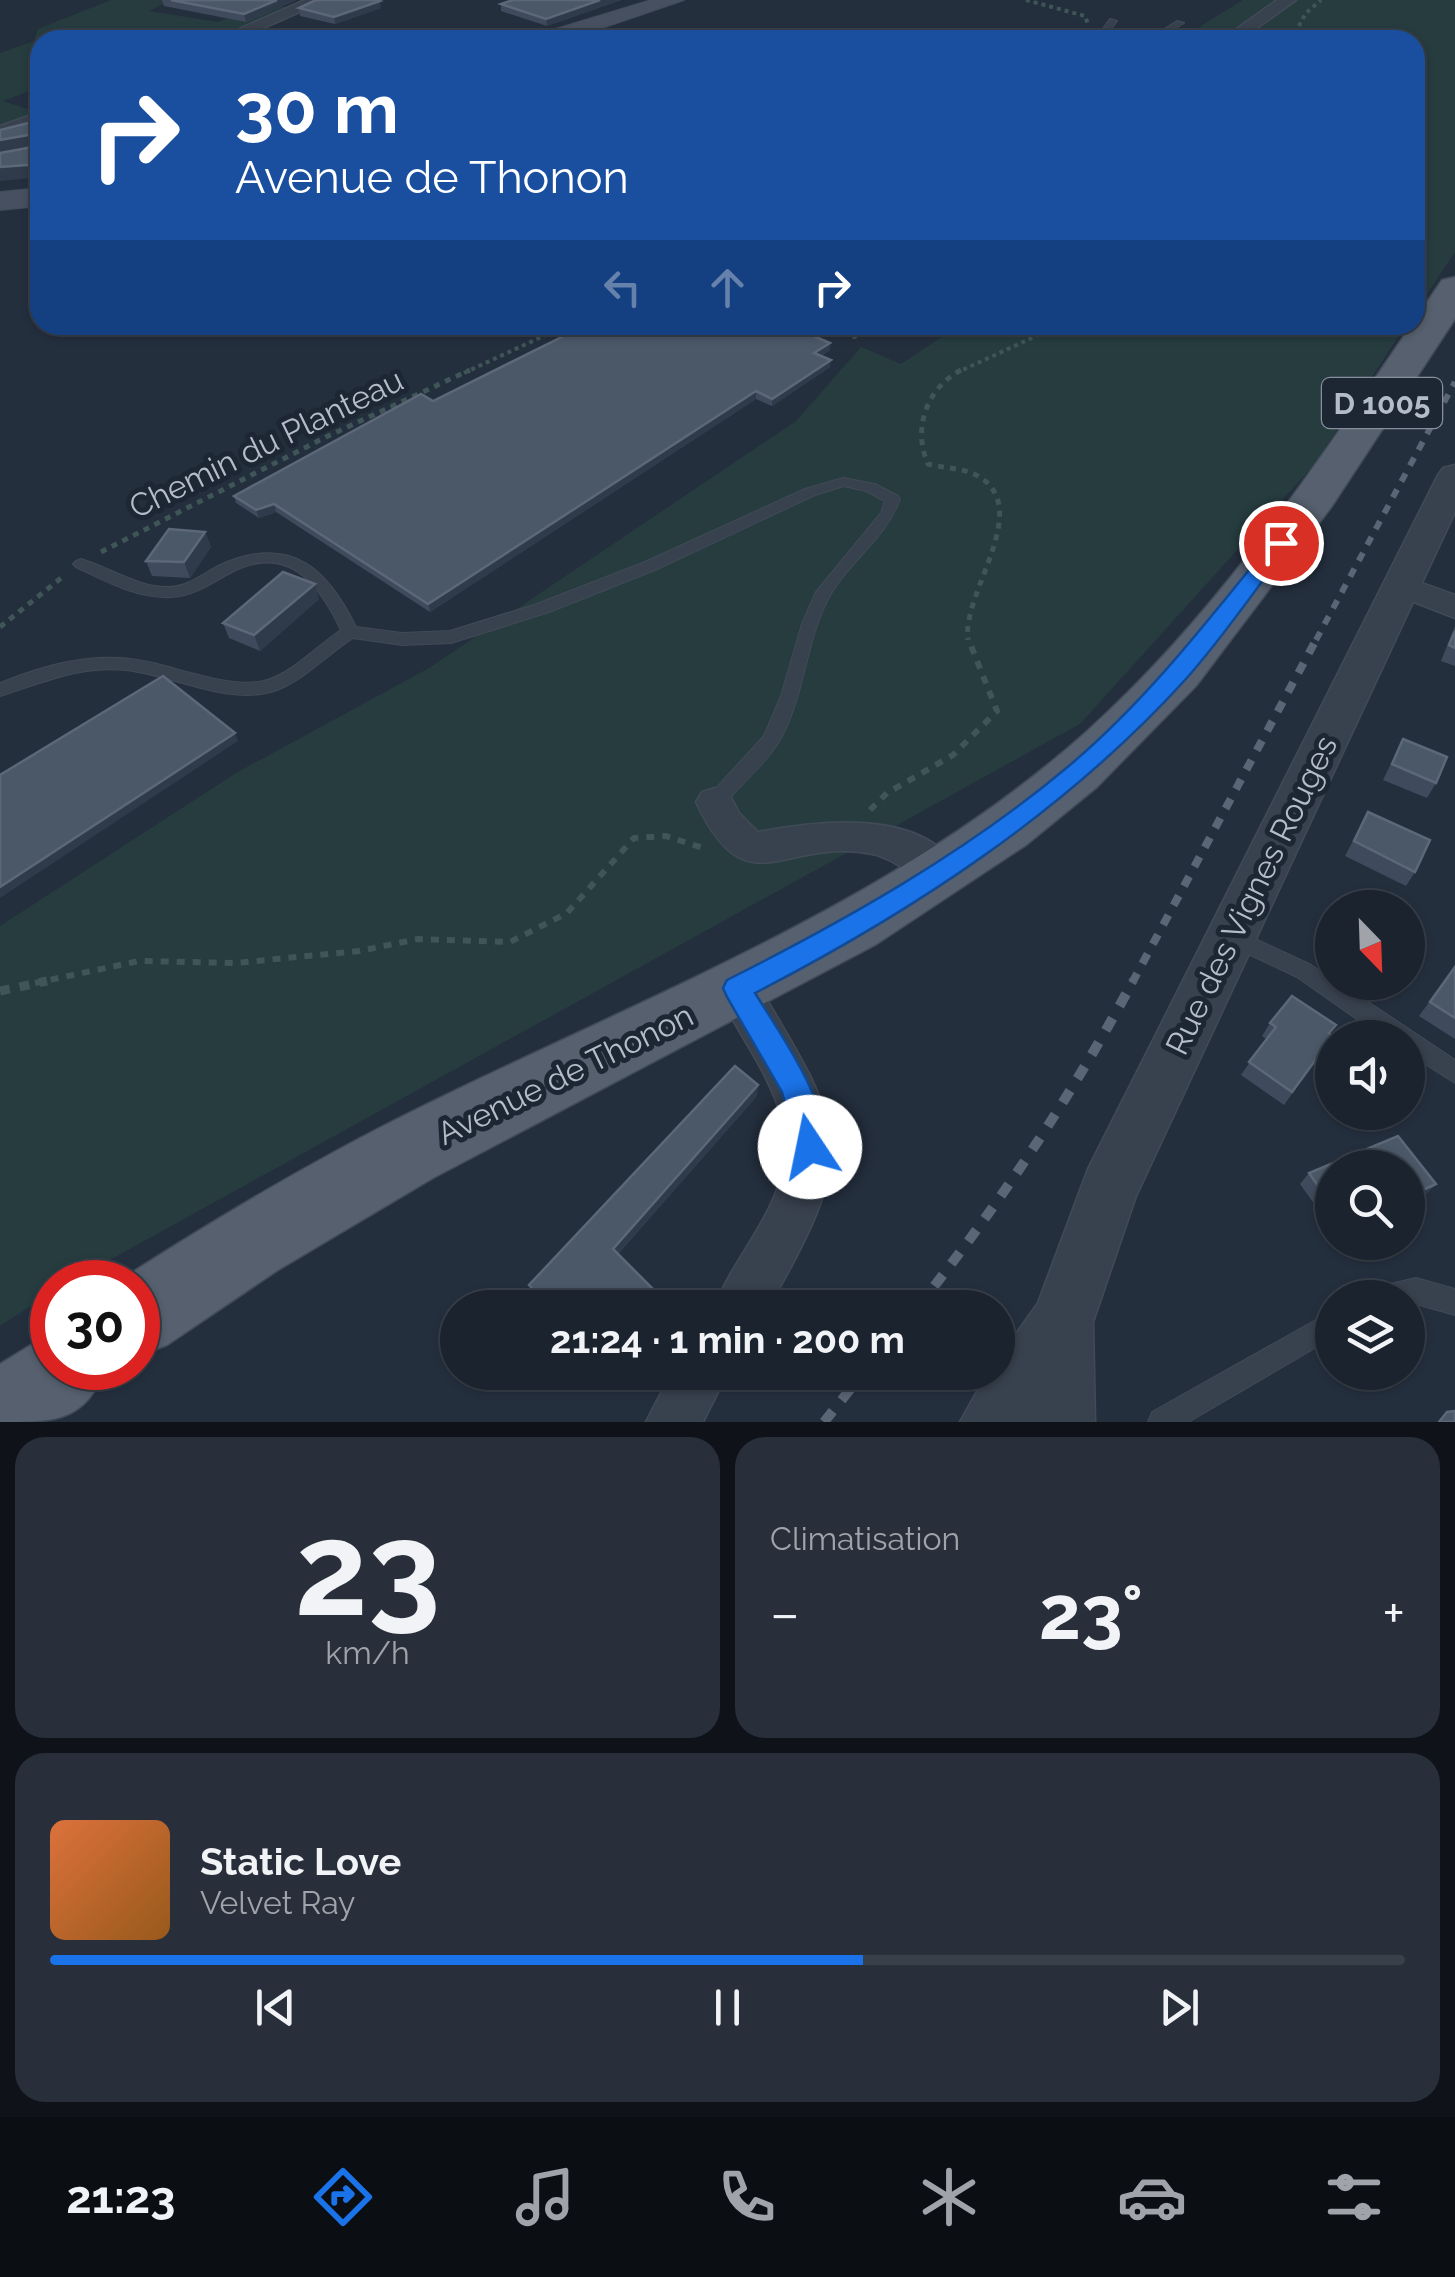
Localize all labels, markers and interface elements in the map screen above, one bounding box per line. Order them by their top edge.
text: 30 m [235,67,399,149]
icon: right [70,70,200,200]
text: Avenue de Thonon [235,151,629,204]
icon: left [595,260,650,315]
icon: ahead [700,260,755,315]
icon: right [805,260,860,315]
street label: Chemin du Planteau [123,361,409,525]
road number: D 1005 [1322,378,1442,428]
pin [1239,501,1324,586]
icon: arrive [1254,516,1309,571]
street label: Rue des Vignes Rouges [1158,730,1344,1060]
north arrow [1315,890,1425,1000]
map controls [1315,890,1425,1390]
street label: Avenue de Thonon [431,996,699,1152]
button: sound [1315,1020,1425,1130]
position arrow [758,1095,862,1199]
button: search [1315,1150,1425,1260]
speed limit sign: 30 [30,1260,160,1390]
button: layers [1315,1280,1425,1390]
text: 21:24 · 1 min · 200 m [550,1317,905,1362]
text: 23 [295,1493,440,1645]
text: Climatisation [770,1520,960,1557]
text: 23° [1039,1568,1143,1657]
text: − [770,1581,800,1646]
text: + [1382,1581,1405,1646]
text: km/h [325,1634,410,1671]
text: Static Love [200,1839,401,1884]
text: Velvet Ray [200,1884,355,1921]
icon: previous [248,1980,303,2035]
icon: pause [700,1980,755,2035]
icon: next [1152,1980,1207,2035]
icon: directions [308,2162,378,2232]
icon: music [510,2162,580,2232]
icon: phone [712,2162,782,2232]
icon: climate [914,2162,984,2232]
icon: car [1117,2162,1187,2232]
icon: filters [1319,2162,1389,2232]
text: 21:23 [66,2171,175,2224]

